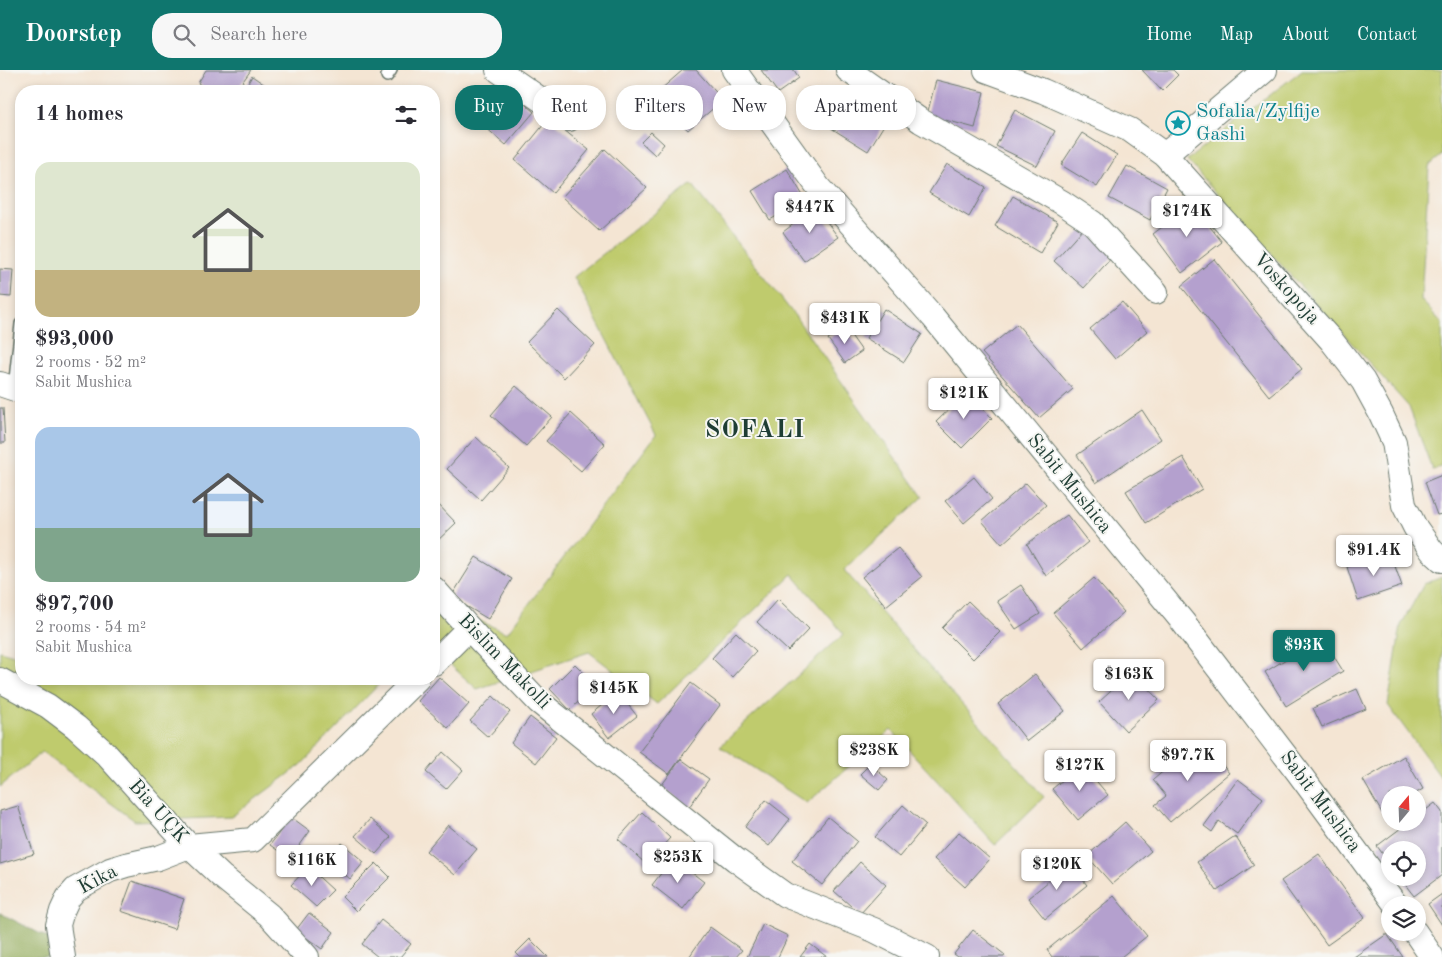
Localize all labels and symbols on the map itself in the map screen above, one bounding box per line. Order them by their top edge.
place label: Sofalia/Zylfije Gashi [1196,102,1320,145]
place icon: Sofalia/Zylfije Gashi [1165,110,1191,136]
pin: $447K [775,191,845,234]
pin: $174K [1152,196,1222,238]
street label: Voskopoja [1249,249,1323,329]
pin: $431K [810,302,880,345]
pin: $121K [929,378,999,420]
district label: SOFALI [705,418,805,443]
street label: Sabit Mushica [1023,430,1115,538]
pin: $91.4K [1333,534,1415,577]
street label: Bislim Makolli [454,611,554,713]
pin: $93K [1274,630,1334,672]
pin: $163K [1094,658,1164,701]
pin: $145K [579,672,649,715]
pin: $238K [839,734,909,777]
pin: $97.7K [1147,740,1229,782]
street label: Sabit Mushica [1275,747,1365,857]
pin: $127K [1045,750,1115,792]
street label: Bia UÇK [124,776,192,848]
north arrow [1381,786,1426,831]
pin: $253K [643,842,713,884]
pin: $116K [277,844,347,887]
pin: $120K [1022,848,1092,891]
street label: Kika [75,862,121,898]

